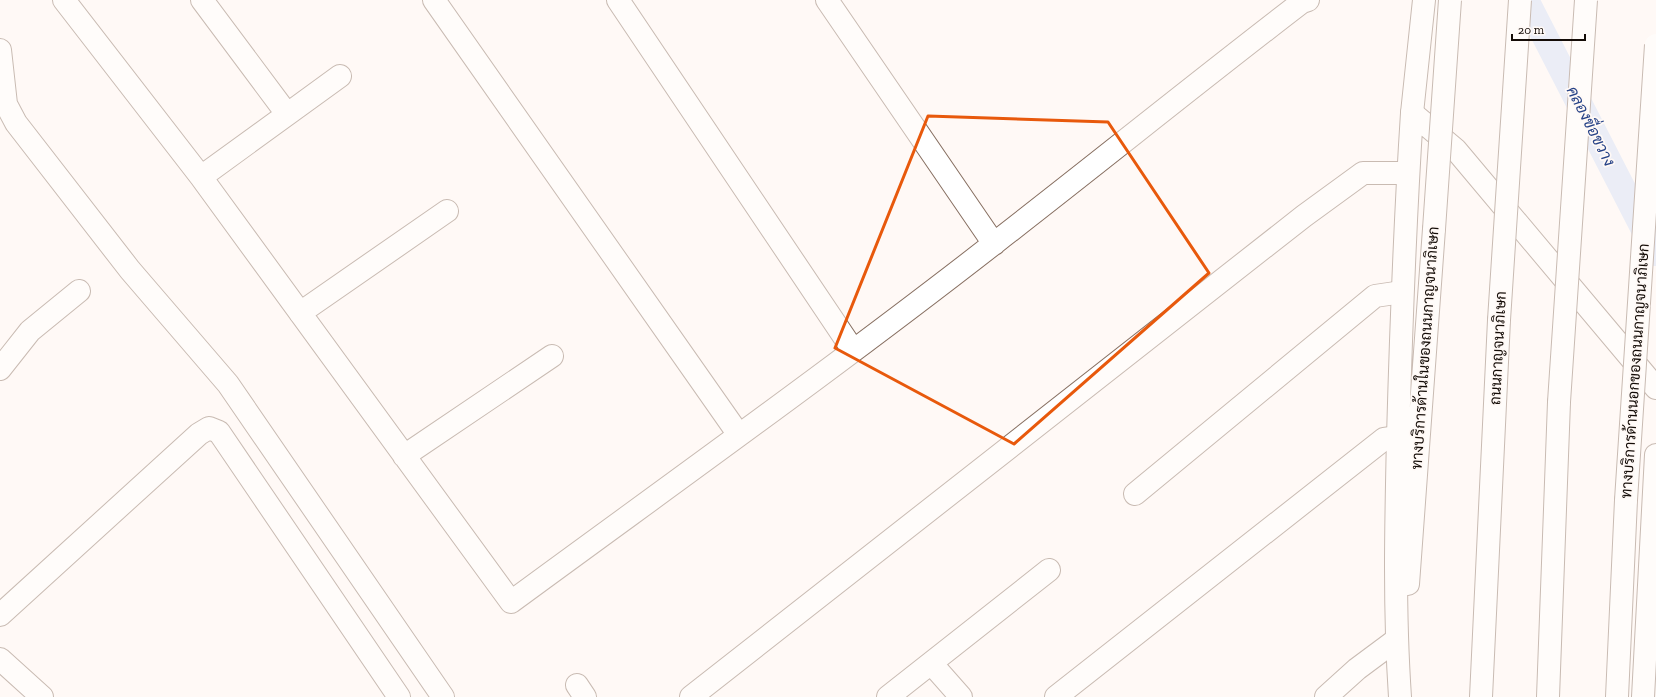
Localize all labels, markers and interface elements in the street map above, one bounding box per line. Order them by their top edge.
scale bar [1512,16,1585,42]
text: 20 m [1518,23,1545,37]
water label: คลองขื่อขวาง [1563,81,1624,169]
street label: ทางบริการด้านในของถนนกาญจนาภิเษก [1407,226,1442,470]
street label: ทางบริการด้านนอกของถนนกาญจนาภิเษก [1616,243,1653,499]
street label: ถนนกาญจนาภิเษก [1486,291,1510,405]

